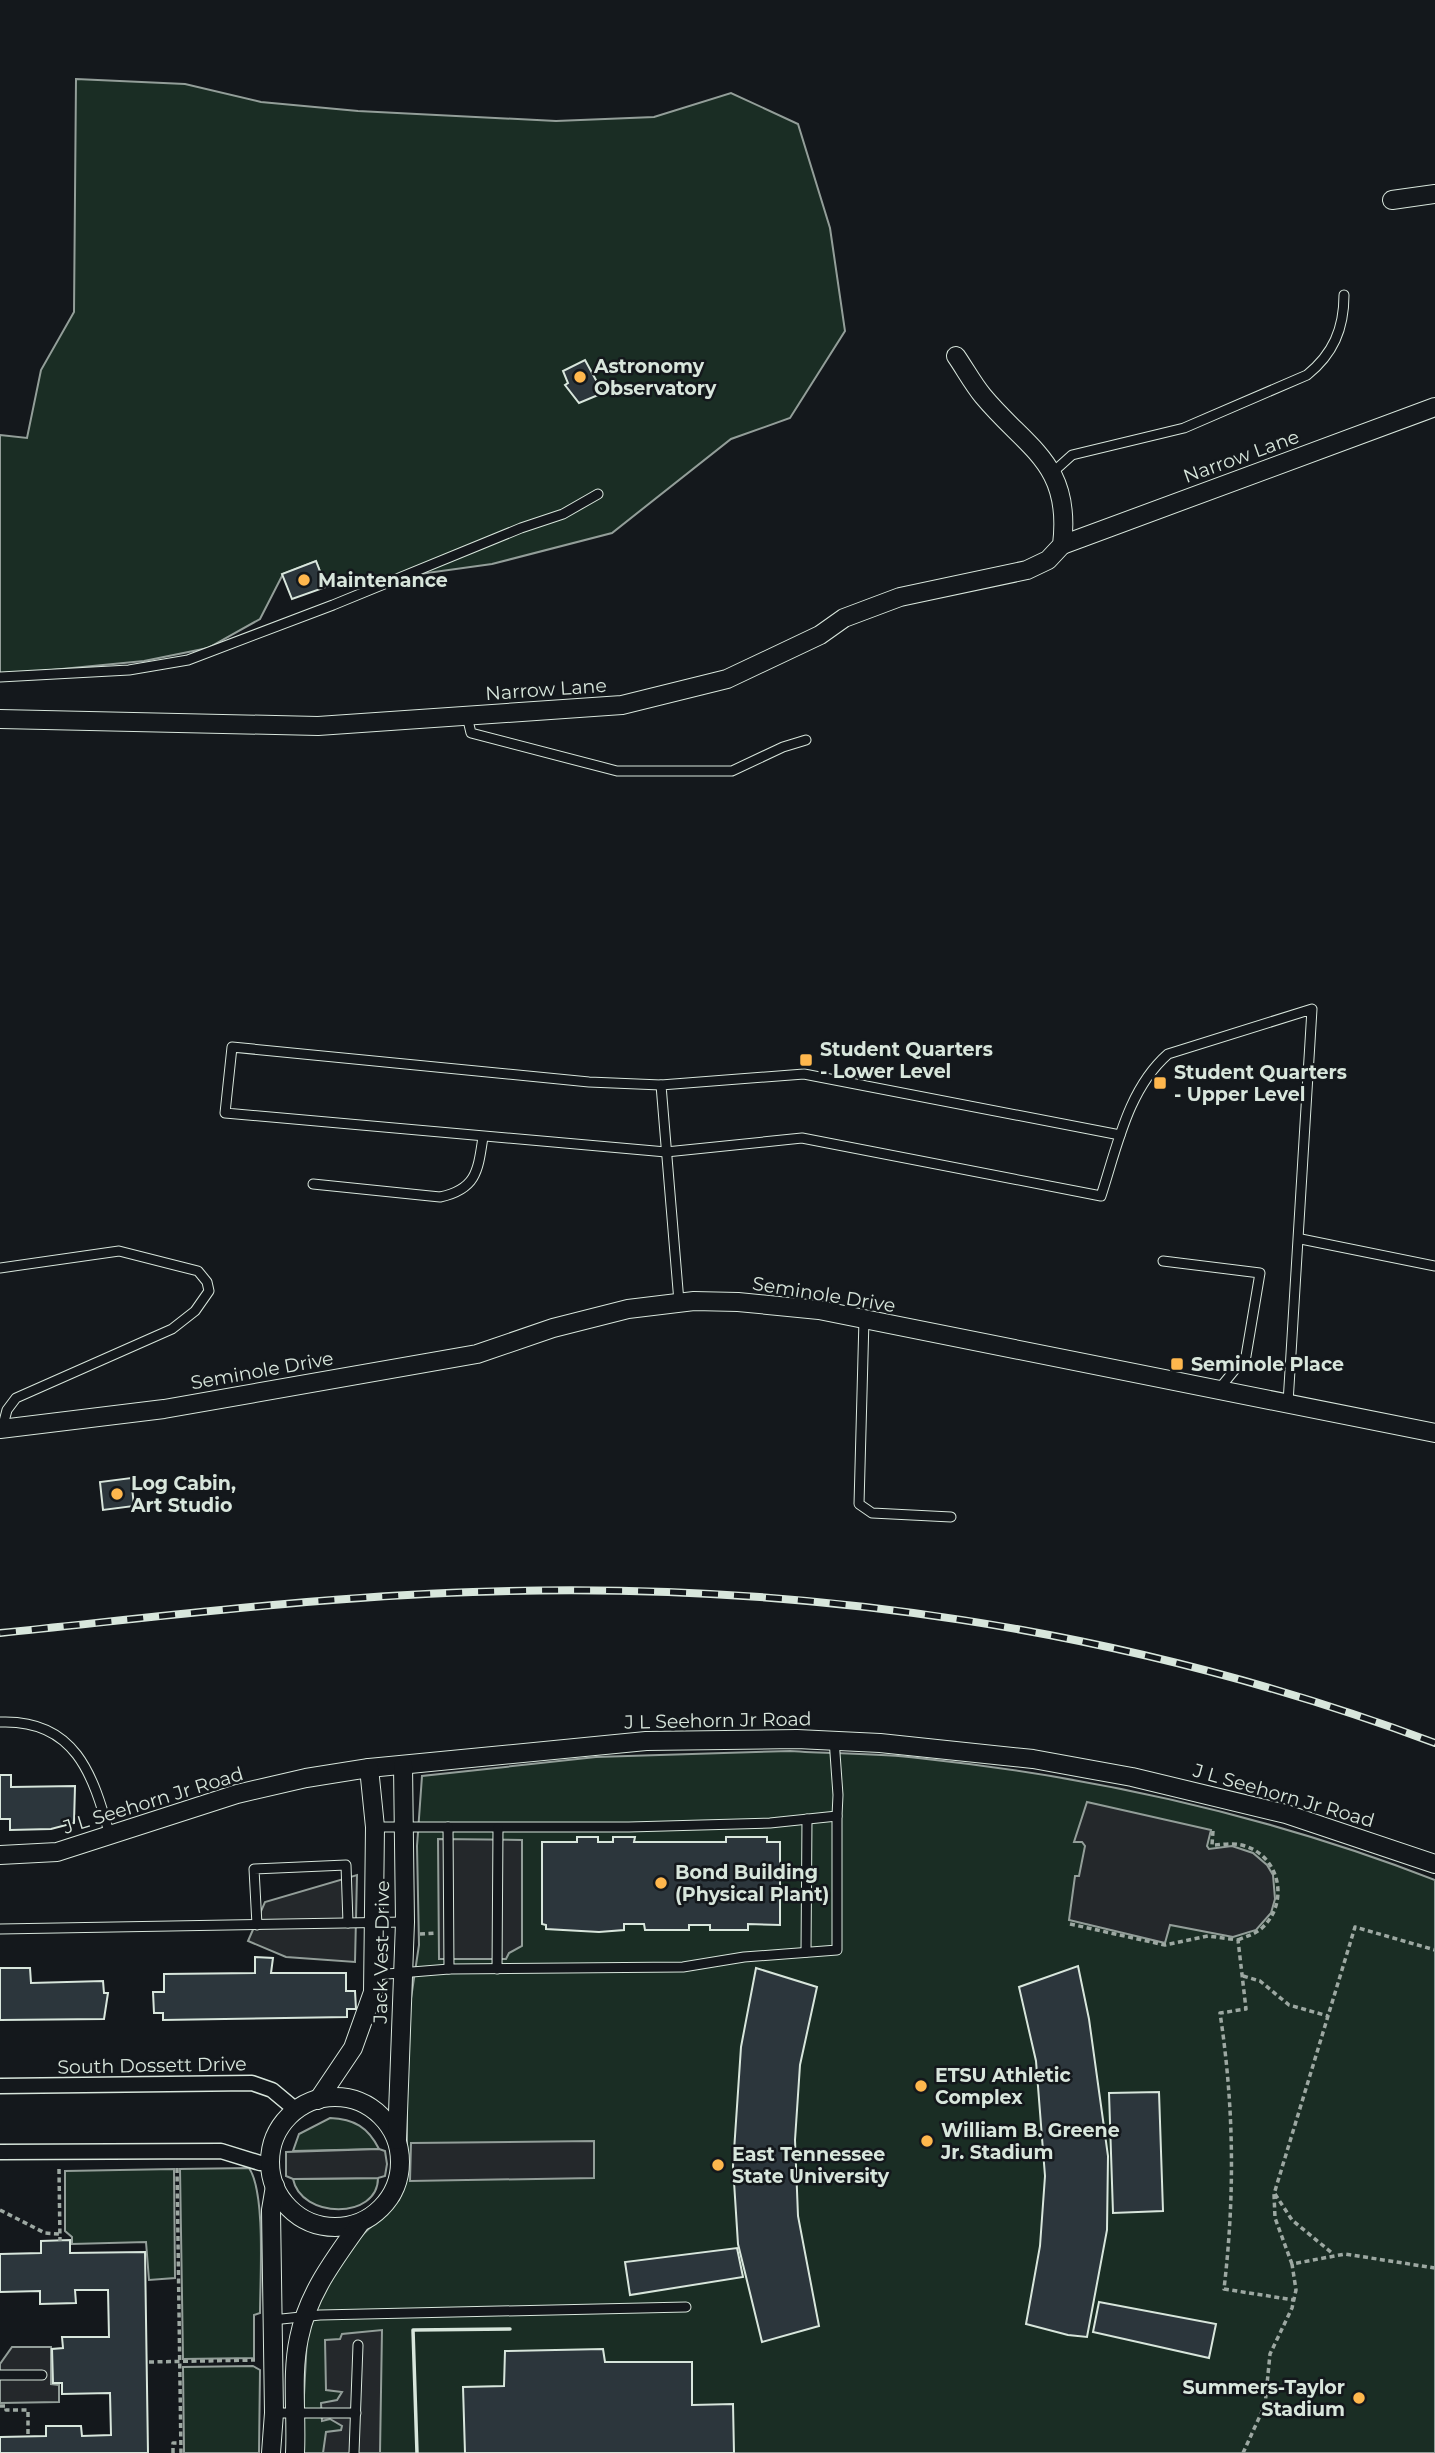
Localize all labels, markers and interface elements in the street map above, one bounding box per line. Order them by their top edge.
place label: Astronomy Observatory [593,355,717,400]
marker: Astronomy Observatory [572,369,588,385]
street label: Narrow Lane [1180,425,1302,488]
place label: Maintenance [318,569,448,592]
marker: Maintenance [296,572,312,588]
street label: Narrow Lane [485,674,607,705]
place label: Student Quarters - Lower Level [820,1038,993,1083]
marker: Student Quarters - Lower Level [798,1052,814,1068]
place label: Student Quarters - Upper Level [1174,1061,1347,1106]
marker: Student Quarters - Upper Level [1152,1075,1168,1091]
street label: Seminole Drive [751,1272,897,1317]
street label: Seminole Drive [189,1347,335,1394]
place label: Seminole Place [1191,1353,1344,1376]
marker: Seminole Place [1169,1356,1185,1372]
place label: Log Cabin, Art Studio [130,1472,236,1517]
marker: Log Cabin, Art Studio [109,1486,125,1502]
street label: J L Seehorn Jr Road [623,1707,812,1734]
street label: J L Seehorn Jr Road [1190,1758,1377,1832]
street label: J L Seehorn Jr Road [59,1762,246,1839]
place label: Bond Building (Physical Plant) [675,1861,829,1906]
marker: Bond Building (Physical Plant) [653,1875,669,1891]
street label: Jack Vest Drive [369,1880,394,2025]
street label: South Dossett Drive [57,2052,247,2079]
place label: ETSU Athletic Complex [935,2064,1071,2109]
marker: ETSU Athletic Complex [913,2078,929,2094]
place label: William B. Greene Jr. Stadium [940,2119,1120,2164]
marker: William B. Greene Jr. Stadium [919,2133,935,2149]
place label: East Tennessee State University [732,2143,890,2188]
marker: East Tennessee State University [710,2157,726,2173]
place label: Summers-Taylor Stadium [1182,2376,1345,2421]
marker: Summers-Taylor Stadium [1351,2390,1367,2406]

